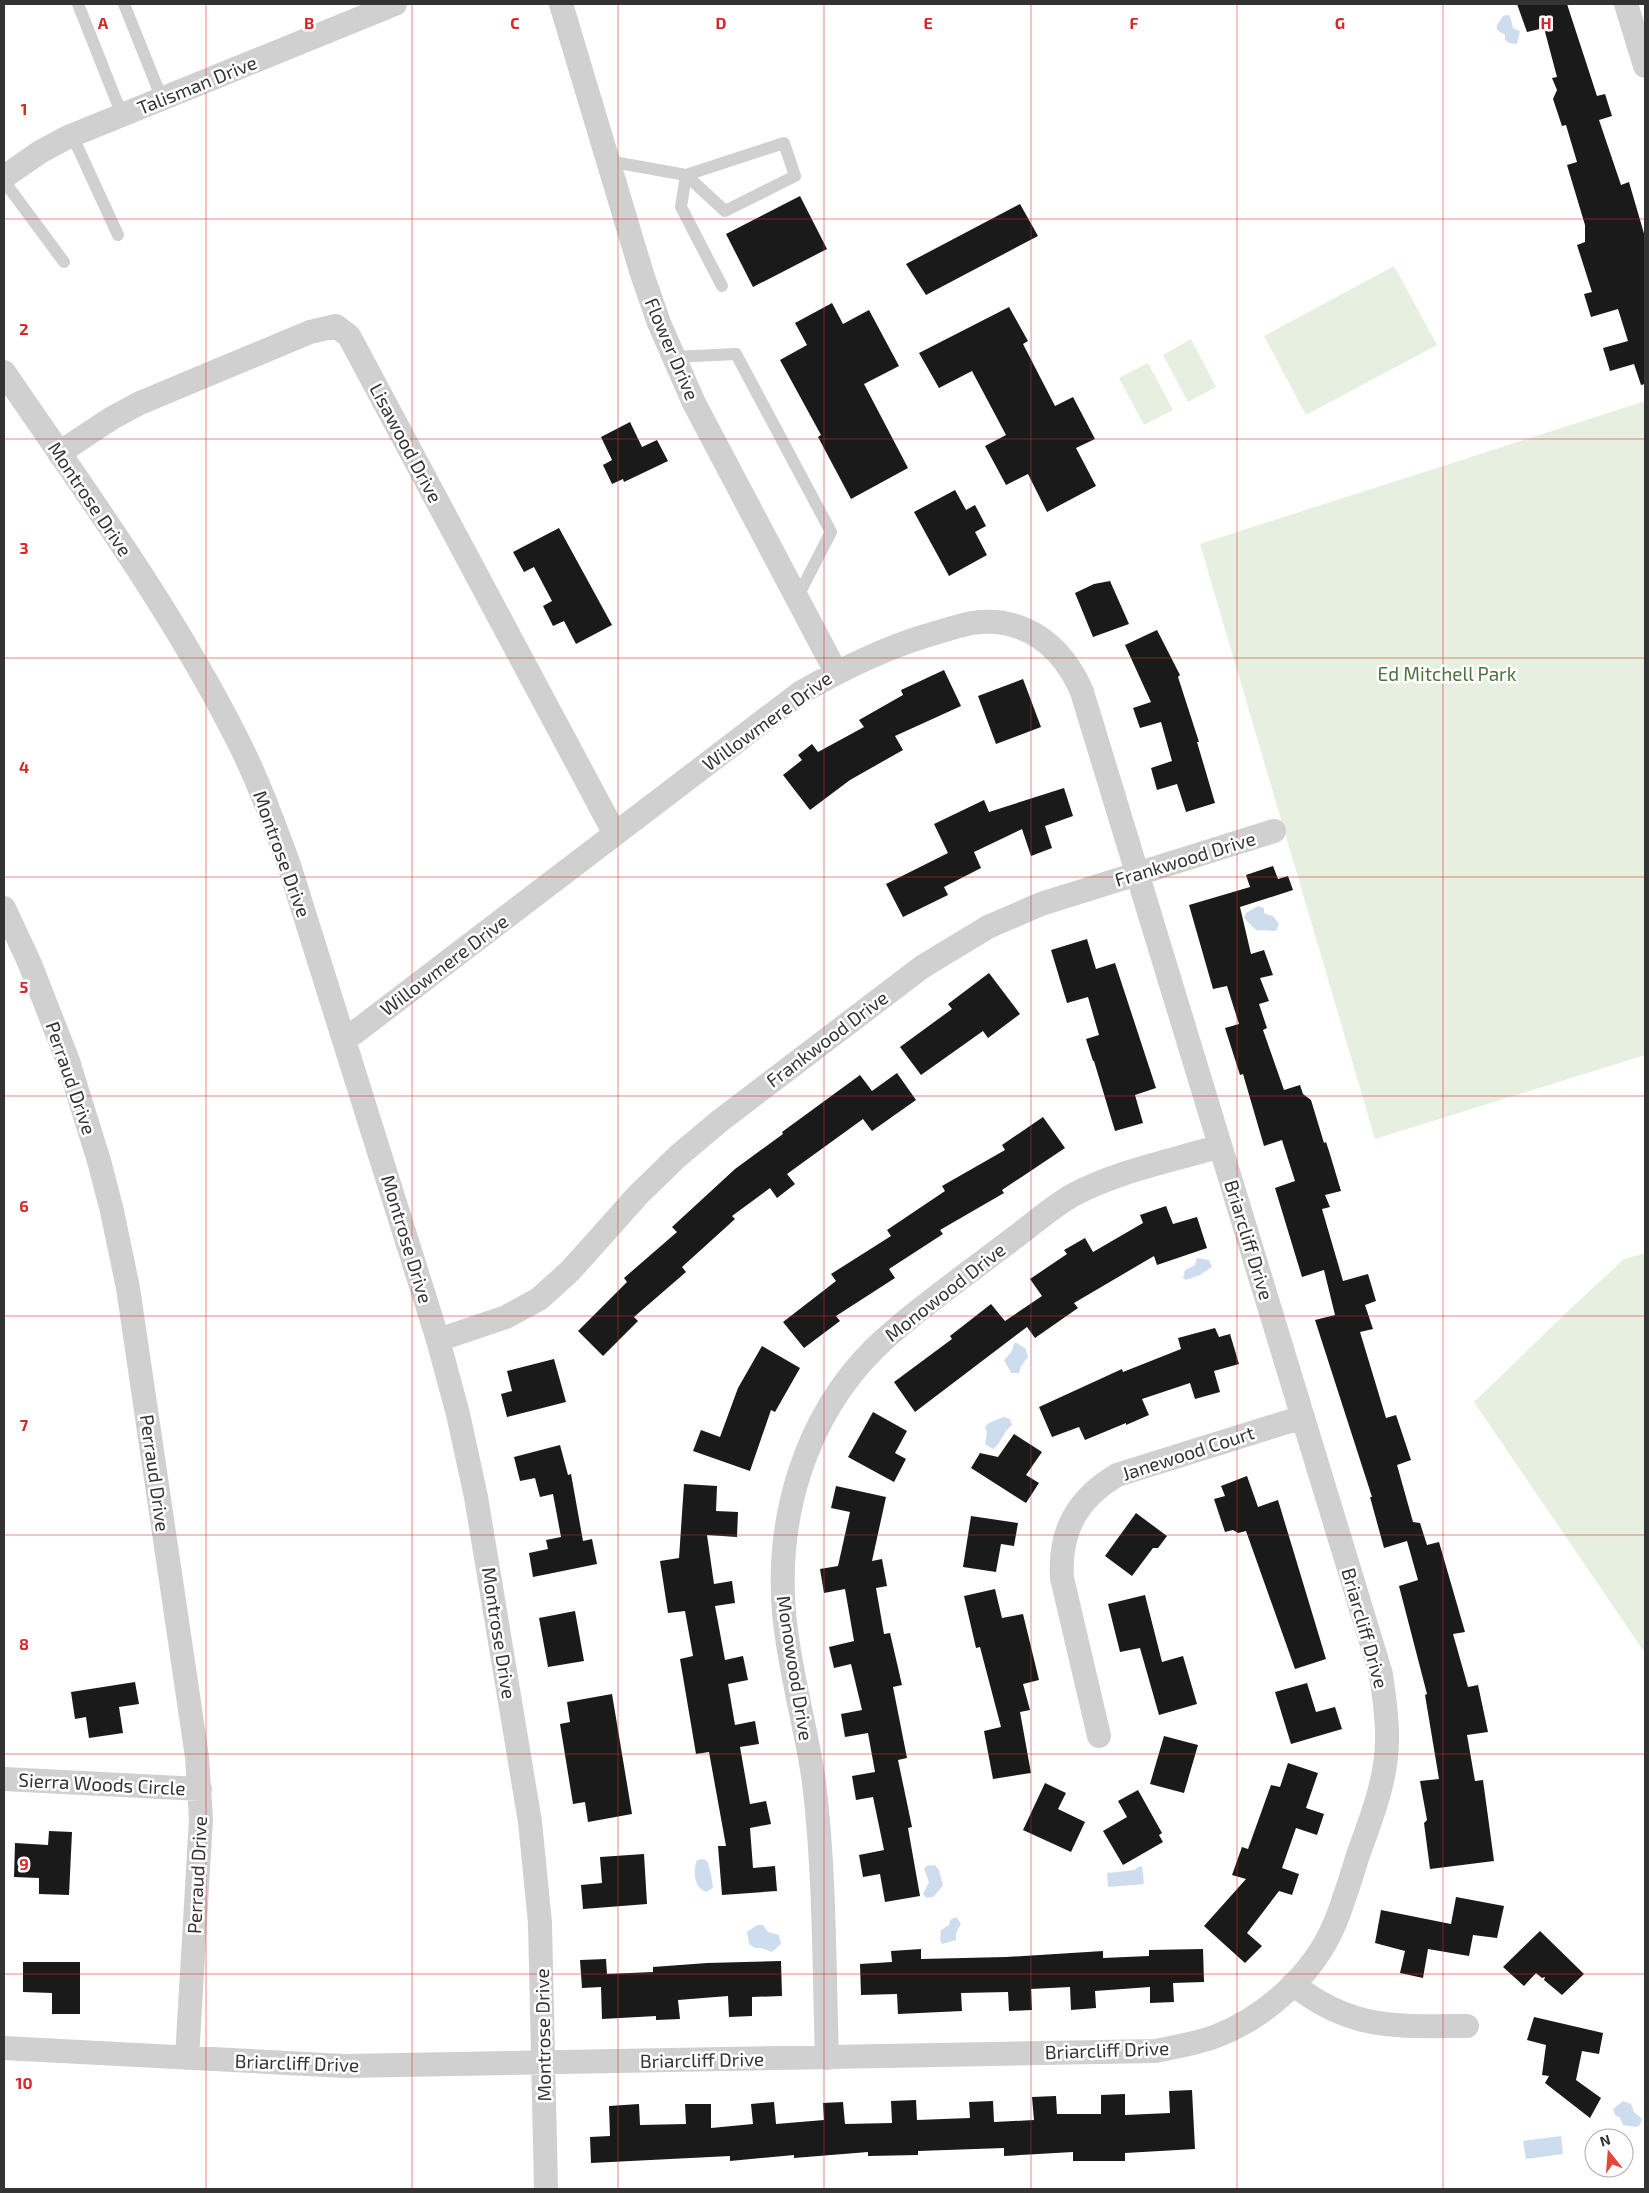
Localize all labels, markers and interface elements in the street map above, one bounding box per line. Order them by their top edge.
text: A [98,13,109,32]
text: B [304,13,314,32]
text: C [510,13,520,32]
text: D [716,13,727,32]
text: E [923,13,933,32]
text: F [1130,13,1139,32]
text: G [1335,13,1345,32]
text: H [1540,13,1552,32]
street label: Talisman Drive [134,50,260,119]
text: 1 [21,99,27,118]
street label: Flower Drive [641,294,704,403]
text: 2 [19,319,29,338]
street label: Lisawood Drive [365,379,448,506]
street label: Montrose Drive [44,437,137,560]
text: 3 [19,538,29,557]
park label: Ed Mitchell Park [1378,662,1517,685]
street label: Willowmere Drive [698,666,836,775]
text: 4 [19,757,29,776]
street label: Montrose Drive [249,787,316,920]
street label: Frankwood Drive [1112,826,1258,891]
street label: Willowmere Drive [375,909,512,1020]
text: 5 [20,977,29,996]
street label: Frankwood Drive [761,985,892,1092]
street label: Perraud Drive [41,1018,102,1137]
street label: Montrose Drive [377,1172,438,1306]
street label: Briarcliff Drive [1220,1177,1279,1303]
text: 6 [19,1196,29,1215]
street label: Monowood Drive [880,1237,1010,1346]
street label: Perraud Drive [136,1413,175,1533]
text: 7 [20,1415,29,1434]
street label: Janewood Court [1119,1420,1257,1485]
street label: Montrose Drive [478,1565,521,1700]
street label: Briarcliff Drive [1337,1565,1394,1691]
street label: Monowood Drive [773,1594,818,1742]
text: 8 [19,1634,29,1653]
street label: Sierra Woods Circle [18,1768,186,1799]
street label: Perraud Drive [182,1815,211,1935]
text: 9 [19,1854,29,1873]
street label: Montrose Drive [530,1968,555,2102]
street label: Briarcliff Drive [1044,2036,1170,2063]
street label: Briarcliff Drive [640,2047,764,2072]
street label: Briarcliff Drive [234,2049,360,2076]
text: 10 [15,2073,33,2092]
north arrow [1584,2128,1634,2178]
text: N [1598,2130,1612,2150]

